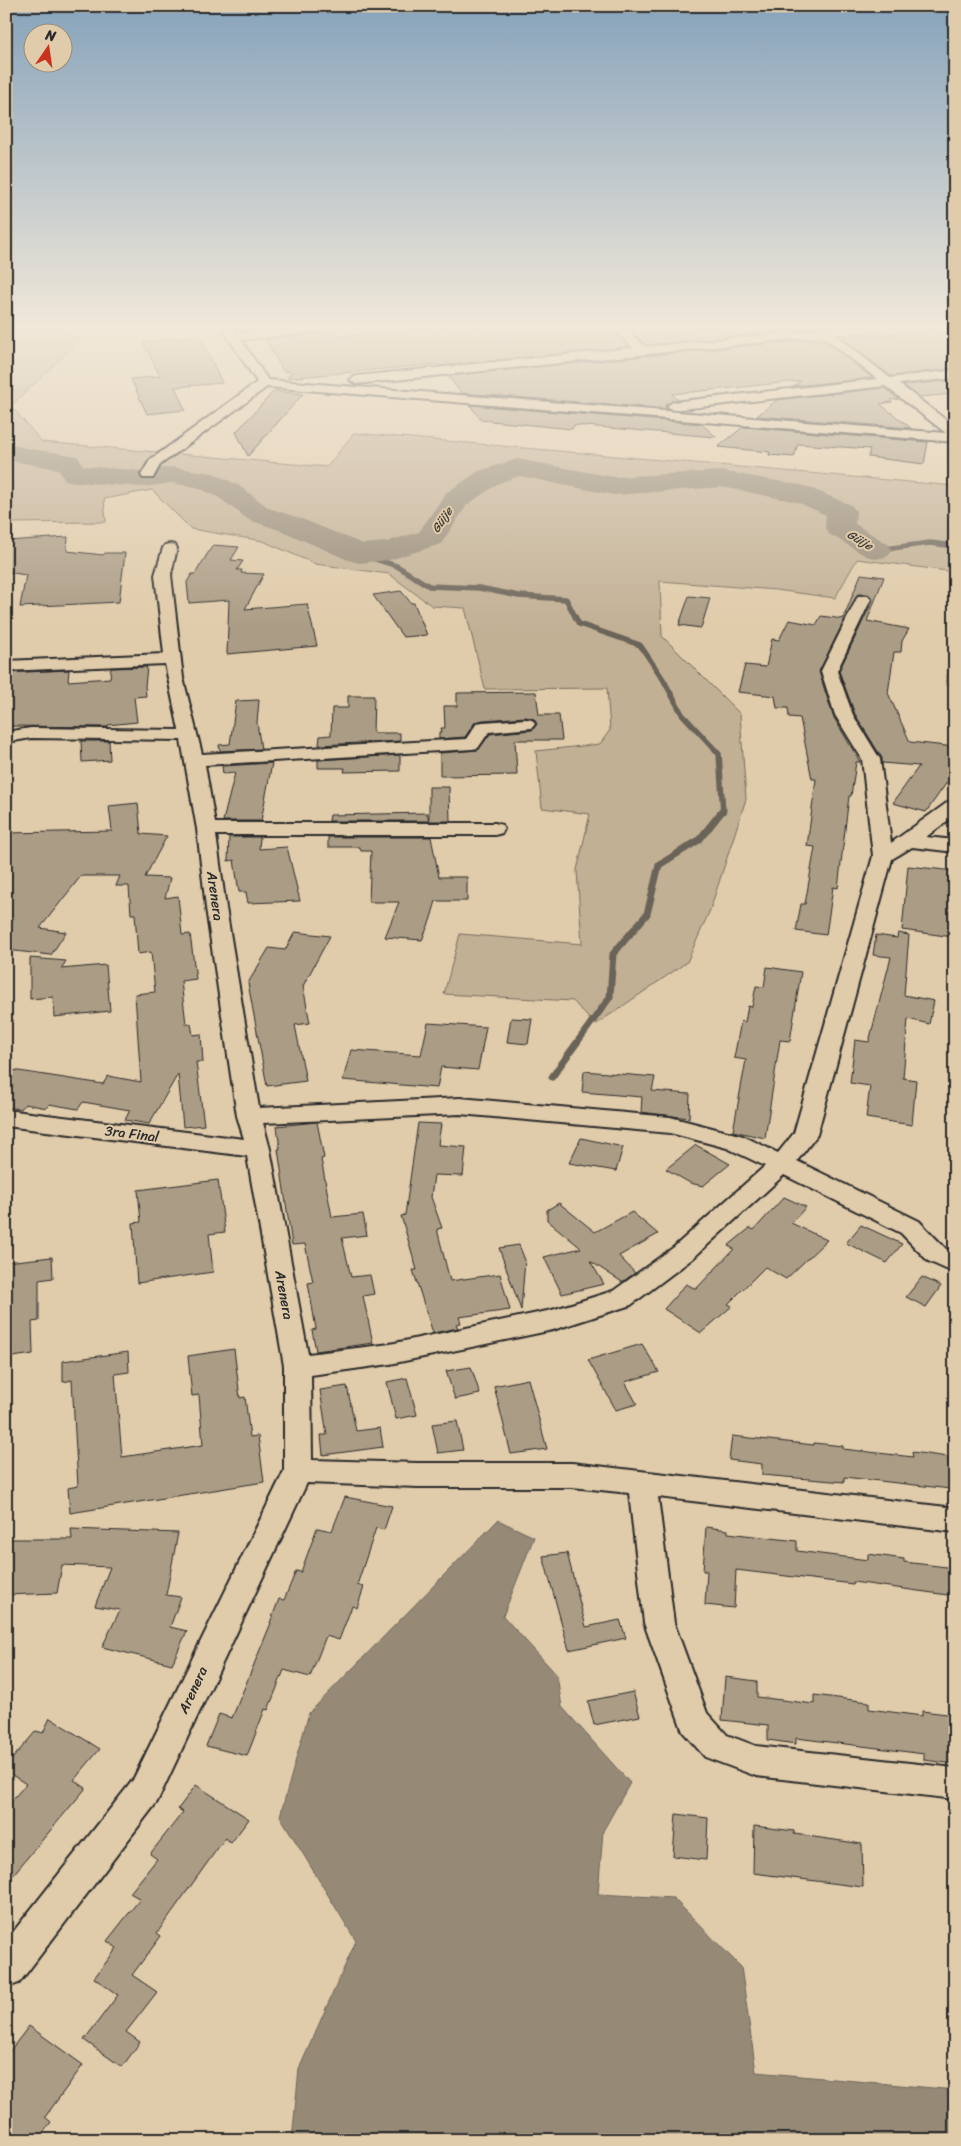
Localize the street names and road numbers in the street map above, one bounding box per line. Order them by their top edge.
street label: Arenera [199,869,231,922]
street label: 3ra Final [104,1118,161,1150]
street label: Arenera [267,1267,301,1322]
street label: Arenera [171,1662,215,1719]

